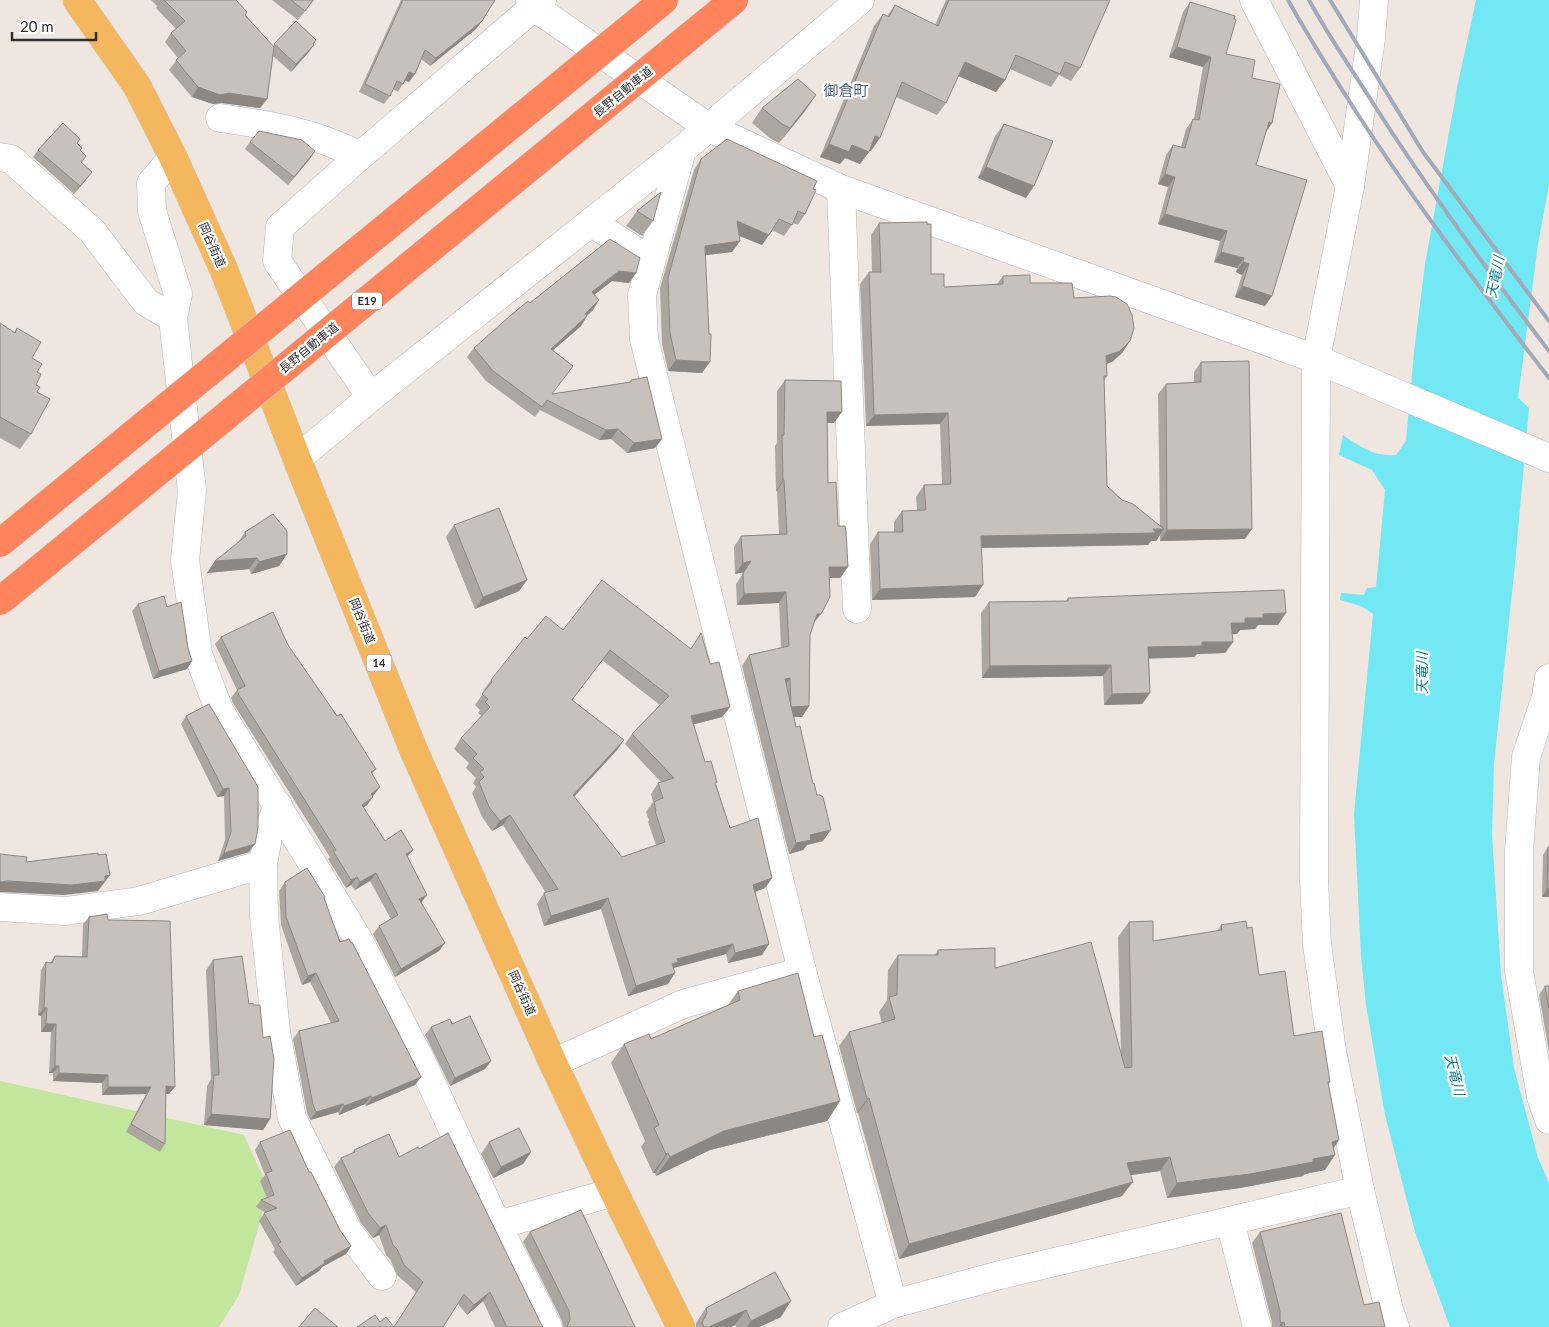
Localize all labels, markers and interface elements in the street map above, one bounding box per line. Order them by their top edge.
scale bar [12,10,96,42]
text: 20 m [20,17,54,35]
street label: 長野自動車道 [590,63,655,120]
district label: 御倉町 [823,81,869,99]
street label: 岡谷街道 [196,220,229,270]
water label: 天竜川 [1482,253,1508,299]
road number: E19 [352,292,382,310]
street label: 長野自動車道 [276,319,341,376]
street label: 岡谷街道 [347,596,378,646]
water label: 天竜川 [1413,650,1430,694]
road number: 14 [366,654,392,671]
street label: 岡谷街道 [506,968,539,1018]
water label: 天竜川 [1442,1052,1469,1099]

